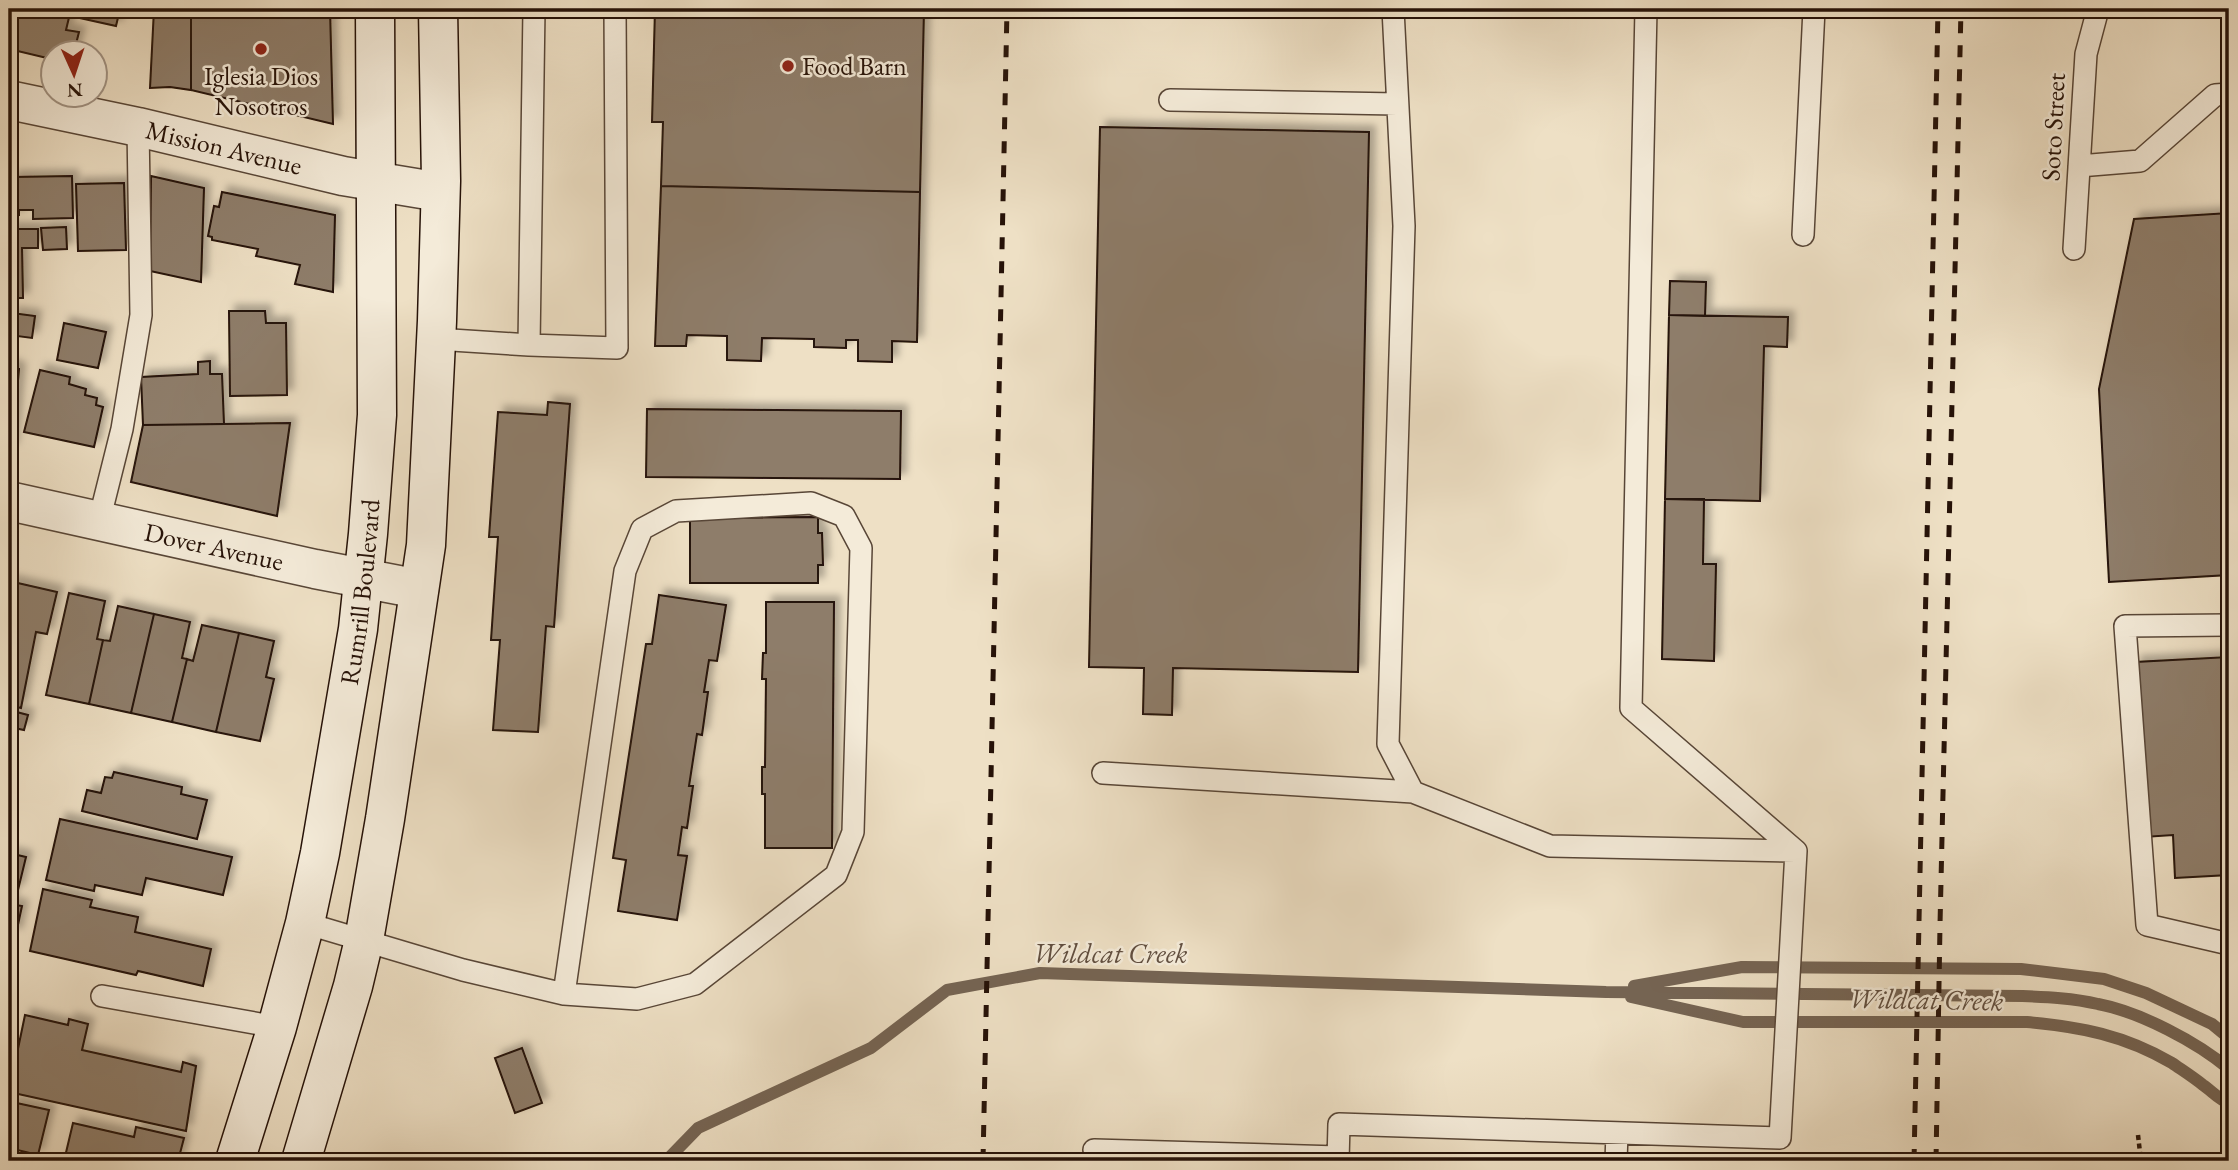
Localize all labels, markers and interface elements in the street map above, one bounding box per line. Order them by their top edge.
north arrow [38,38,108,108]
marker: Iglesia Dios Nosotros [253,41,269,57]
place label: Food Barn [802,49,907,83]
marker: Food Barn [780,58,796,74]
place label: Iglesia Dios Nosotros [204,59,318,123]
street label: Soto Street [2033,72,2073,182]
text: N [66,78,83,103]
street label: Mission Avenue [142,112,305,183]
street label: Rumrill Boulevard [332,497,388,687]
street label: Dover Avenue [141,515,287,579]
water label: Wildcat Creek [1033,935,1188,971]
water label: Wildcat Creek [1848,980,2004,1018]

